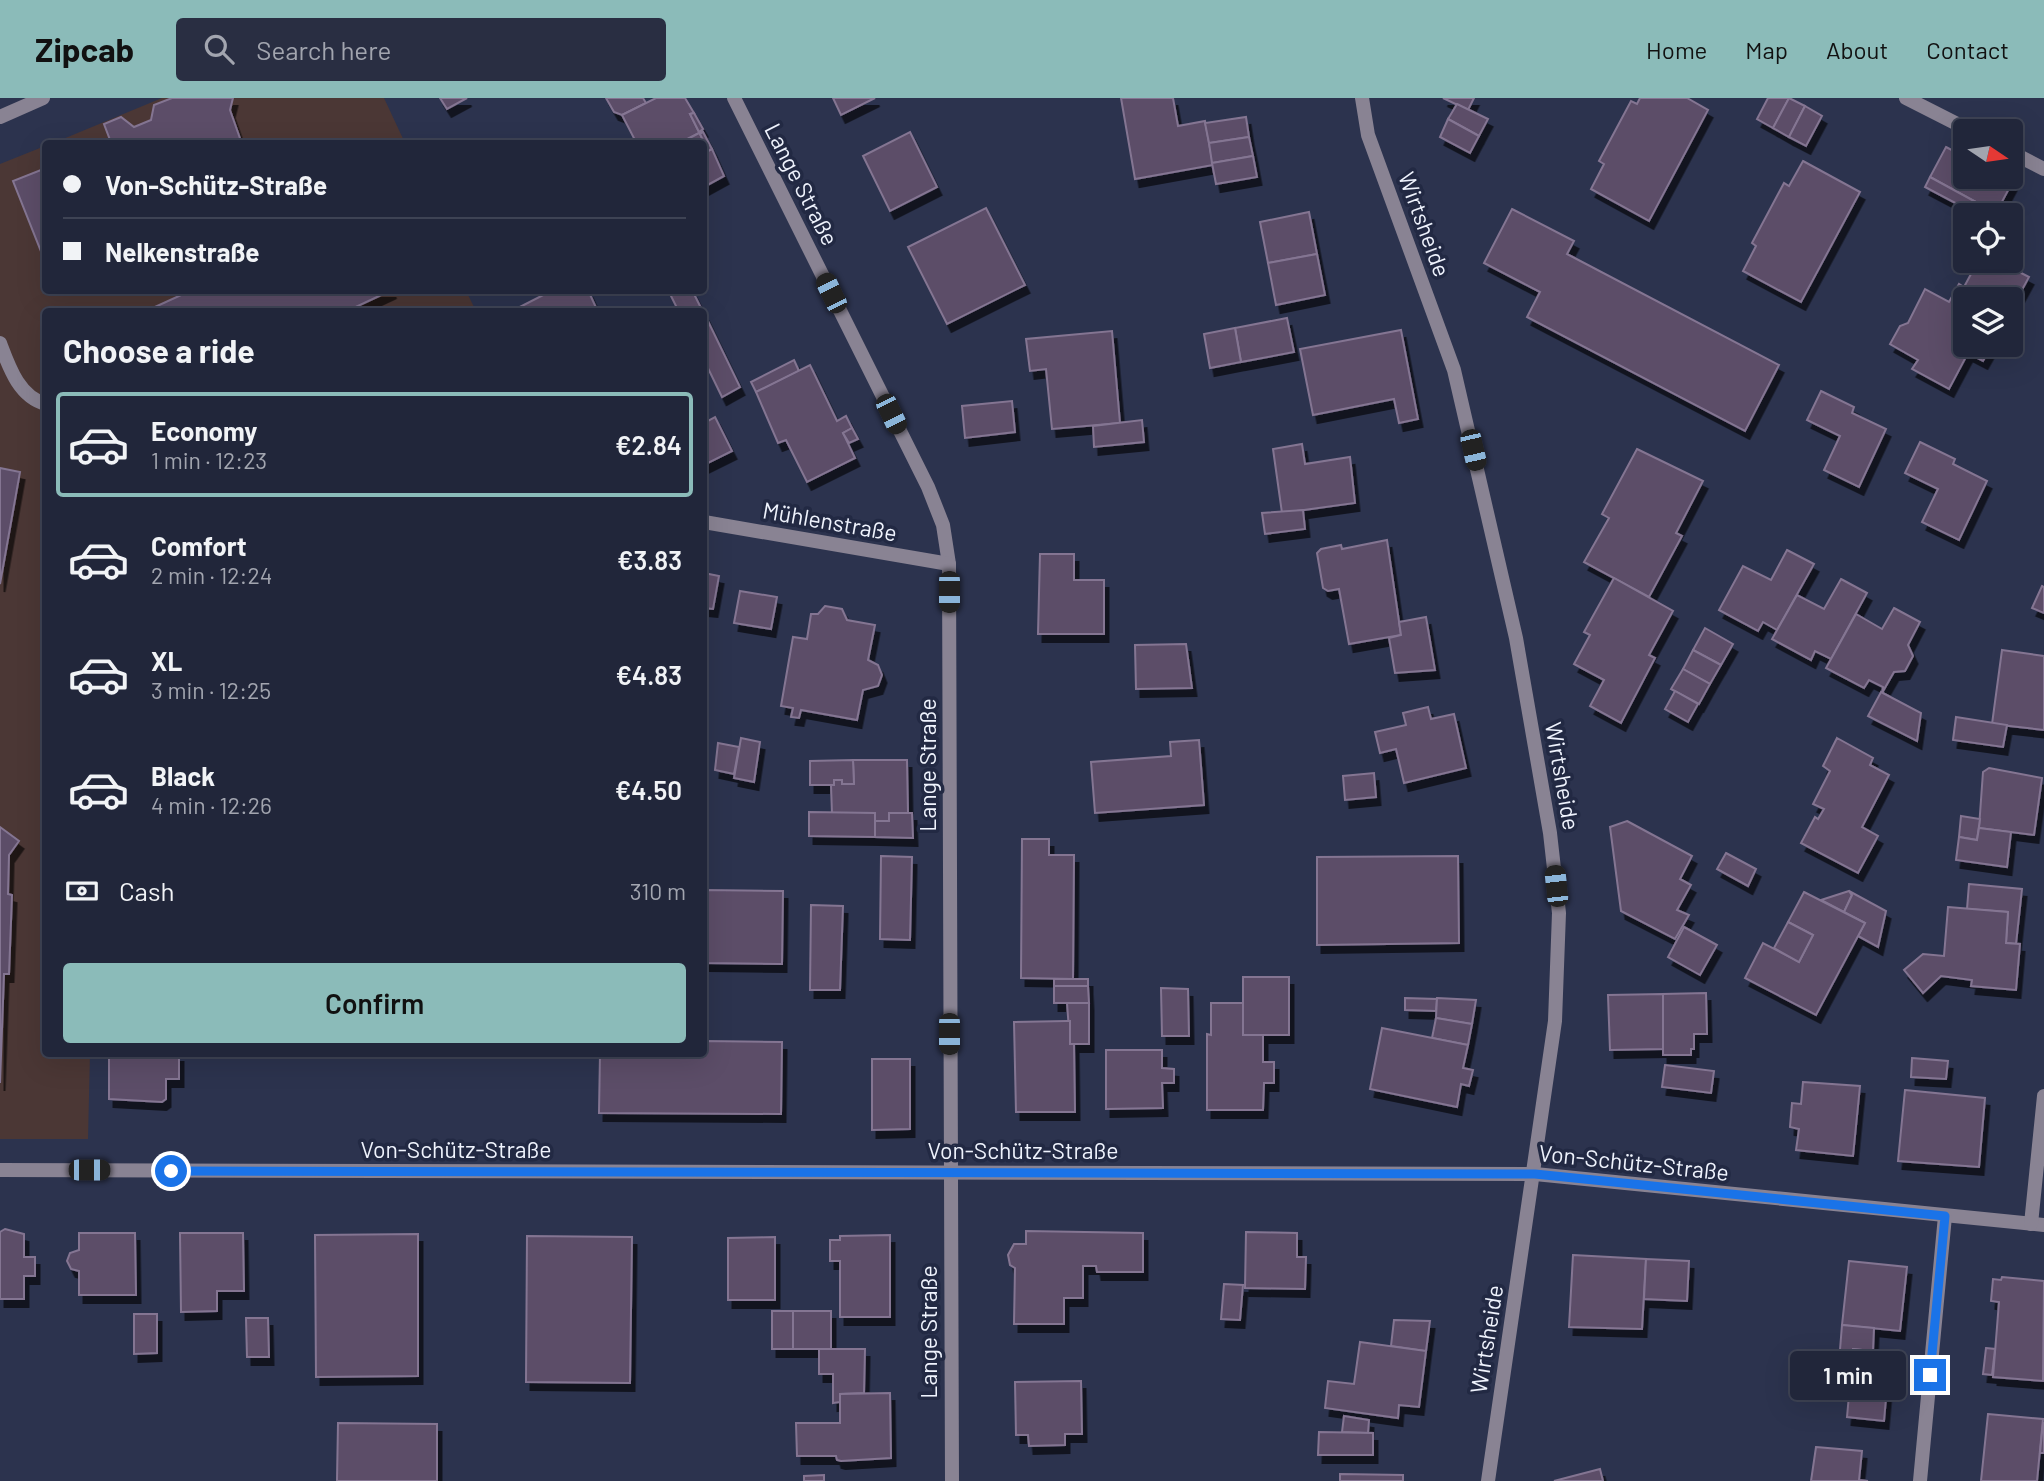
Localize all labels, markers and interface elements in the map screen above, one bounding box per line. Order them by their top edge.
search box [176,18,666,81]
text: Zipcab [35,29,134,69]
icon: search [200,30,238,68]
text: Search here [256,34,391,65]
text: Home [1646,35,1707,64]
text: Map [1745,35,1788,64]
text: About [1826,35,1888,64]
text: Contact [1926,35,2009,64]
street label: Lange Straße [759,118,845,250]
north arrow [1953,119,2023,189]
map controls [1953,119,2023,357]
street label: Wirtsheide [1393,168,1457,280]
text: Von-Schütz-Straße [105,169,327,200]
button: locate [1953,203,2023,273]
text: Nelkenstraße [105,236,260,267]
car [813,270,850,316]
button: layers [1953,287,2023,357]
text: Choose a ride [63,331,255,369]
car [873,391,910,437]
icon: car [67,413,130,476]
text: Economy [151,415,257,446]
car [1459,427,1488,473]
text: €2.84 [615,429,682,460]
text: 1 min · 12:23 [151,446,267,474]
street label: Mühlenstraße [761,495,899,547]
icon: car [67,528,130,591]
text: Comfort [151,530,247,561]
text: €3.83 [617,544,682,575]
text: 2 min · 12:24 [151,561,272,589]
car [939,571,960,613]
icon: car [67,643,130,706]
text: XL [151,645,182,676]
text: €4.83 [616,659,682,690]
text: 3 min · 12:25 [151,676,271,704]
street label: Lange Straße [913,698,941,832]
street label: Wirtsheide [1540,720,1586,832]
icon: car [67,758,130,821]
text: Black [151,760,215,791]
text: €4.50 [615,774,682,805]
text: 4 min · 12:26 [151,791,272,819]
car [1544,864,1569,908]
icon: cash [63,872,101,910]
text: Cash [119,875,174,906]
text: 310 m [630,877,686,905]
button: Confirm [63,963,686,1043]
car [939,1013,960,1055]
street label: Von-Schütz-Straße [360,1135,552,1163]
street label: Von-Schütz-Straße [927,1136,1119,1164]
street label: Von-Schütz-Straße [1538,1138,1730,1186]
route start [155,1155,187,1187]
car [69,1160,111,1181]
street label: Lange Straße [914,1265,942,1399]
street label: Wirtsheide [1464,1283,1508,1395]
callout: 1 min [1790,1350,1906,1400]
route end [1914,1359,1946,1391]
text: 1 min [1823,1361,1873,1389]

